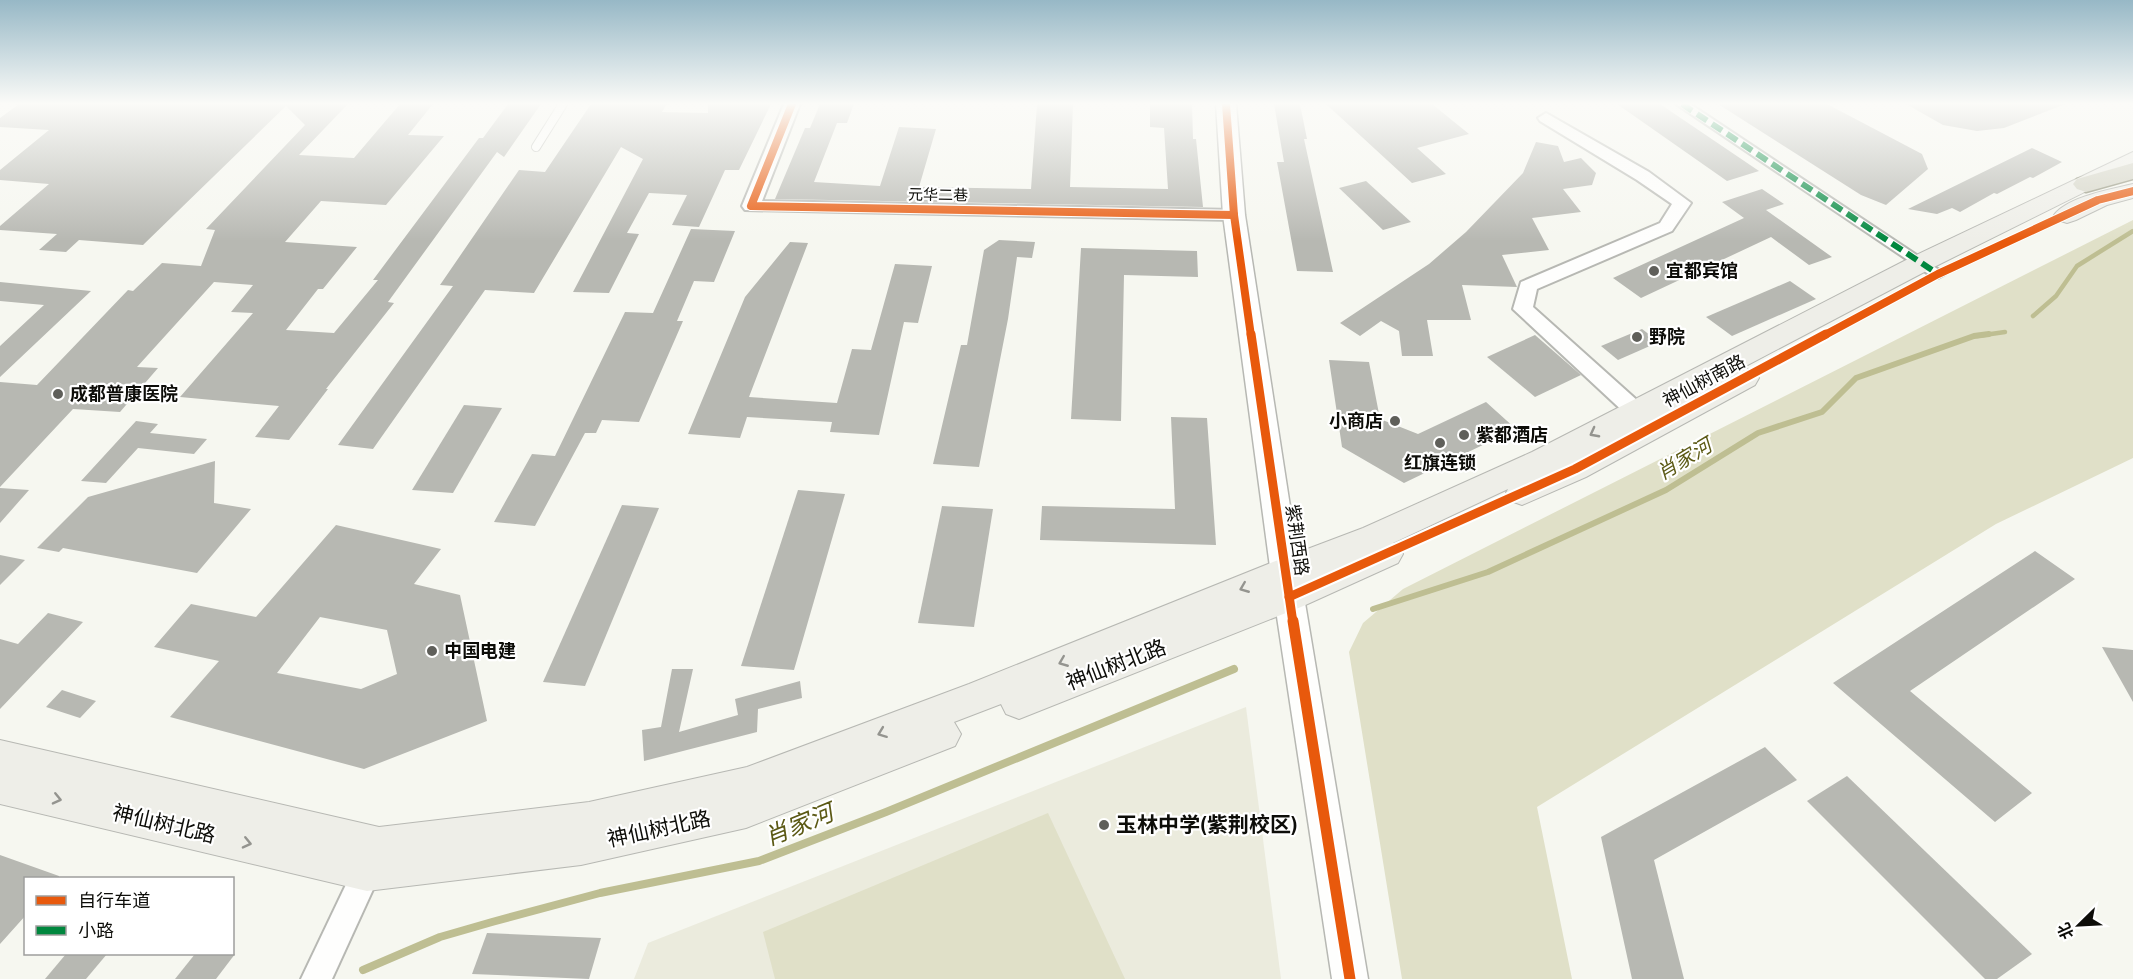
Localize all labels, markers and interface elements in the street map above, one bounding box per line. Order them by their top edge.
street label: 元华二巷 [908,185,968,204]
place label: 宜都宾馆 [1666,260,1738,281]
marker: 宜都宾馆 [1647,264,1661,278]
place label: 野院 [1649,326,1685,347]
marker: 野院 [1630,330,1644,344]
street label: 神仙树南路 [1659,350,1748,411]
place label: 成都普康医院 [70,383,178,404]
marker: 成都普康医院 [51,387,65,401]
place label: 小商店 [1329,410,1383,431]
marker: 小商店 [1388,414,1402,428]
place label: 紫都酒店 [1476,424,1548,445]
one-way arrow [1590,426,1600,437]
marker: 紫都酒店 [1457,428,1471,442]
water label: 肖家河 [1652,431,1719,485]
marker: 红旗连锁 [1433,436,1447,450]
place label: 红旗连锁 [1404,452,1476,473]
street label: 紫荆西路 [1282,503,1313,577]
one-way arrow [1239,581,1250,593]
street label: 神仙树北路 [1062,634,1169,695]
place label: 中国电建 [444,640,516,661]
marker: 中国电建 [425,644,439,658]
one-way arrow [1058,655,1069,667]
one-way arrow [877,726,887,739]
one-way arrow [52,791,62,804]
water label: 肖家河 [760,796,841,851]
street label: 神仙树北路 [110,800,218,848]
street label: 神仙树北路 [605,805,713,852]
place label: 玉林中学(紫荆校区) [1116,812,1298,837]
marker: 玉林中学(紫荆校区) [1097,818,1111,832]
one-way arrow [242,836,252,849]
legend [24,877,234,955]
text: 自行车道 [78,890,150,911]
north arrow [2049,895,2109,955]
text: 小路 [78,920,114,941]
text: 北 [2054,920,2078,942]

